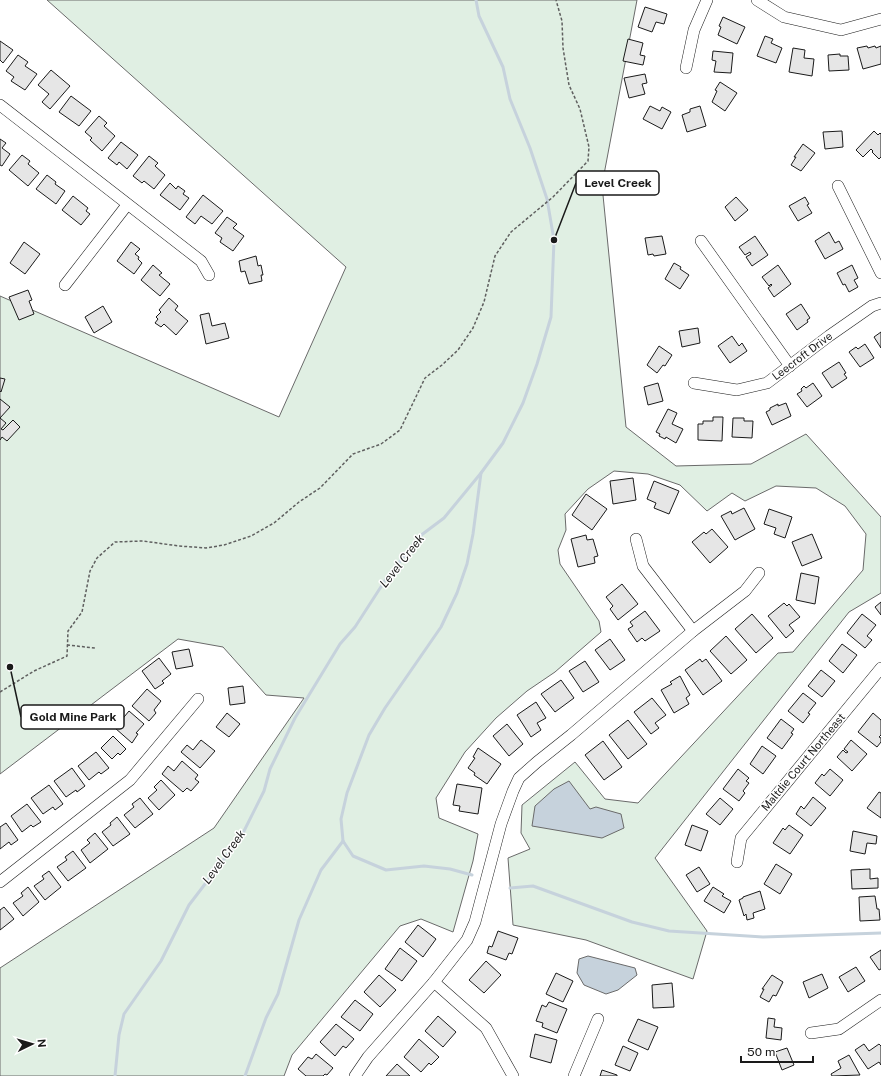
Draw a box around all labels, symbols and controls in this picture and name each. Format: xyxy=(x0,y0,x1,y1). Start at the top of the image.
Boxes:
callout: Level Creek xyxy=(576,171,659,195)
text: Level Creek xyxy=(584,176,652,190)
street label: Leecroft Drive xyxy=(770,330,834,382)
water label: Level Creek xyxy=(377,531,427,590)
callout: Gold Mine Park xyxy=(21,705,124,729)
text: Gold Mine Park xyxy=(30,710,117,724)
street label: Maltdie Court Northeast xyxy=(759,711,847,813)
water label: Level Creek xyxy=(200,827,249,887)
north arrow xyxy=(12,1024,52,1064)
text: N xyxy=(36,1038,48,1048)
scale bar xyxy=(741,1038,813,1064)
text: 50 m xyxy=(747,1045,775,1059)

